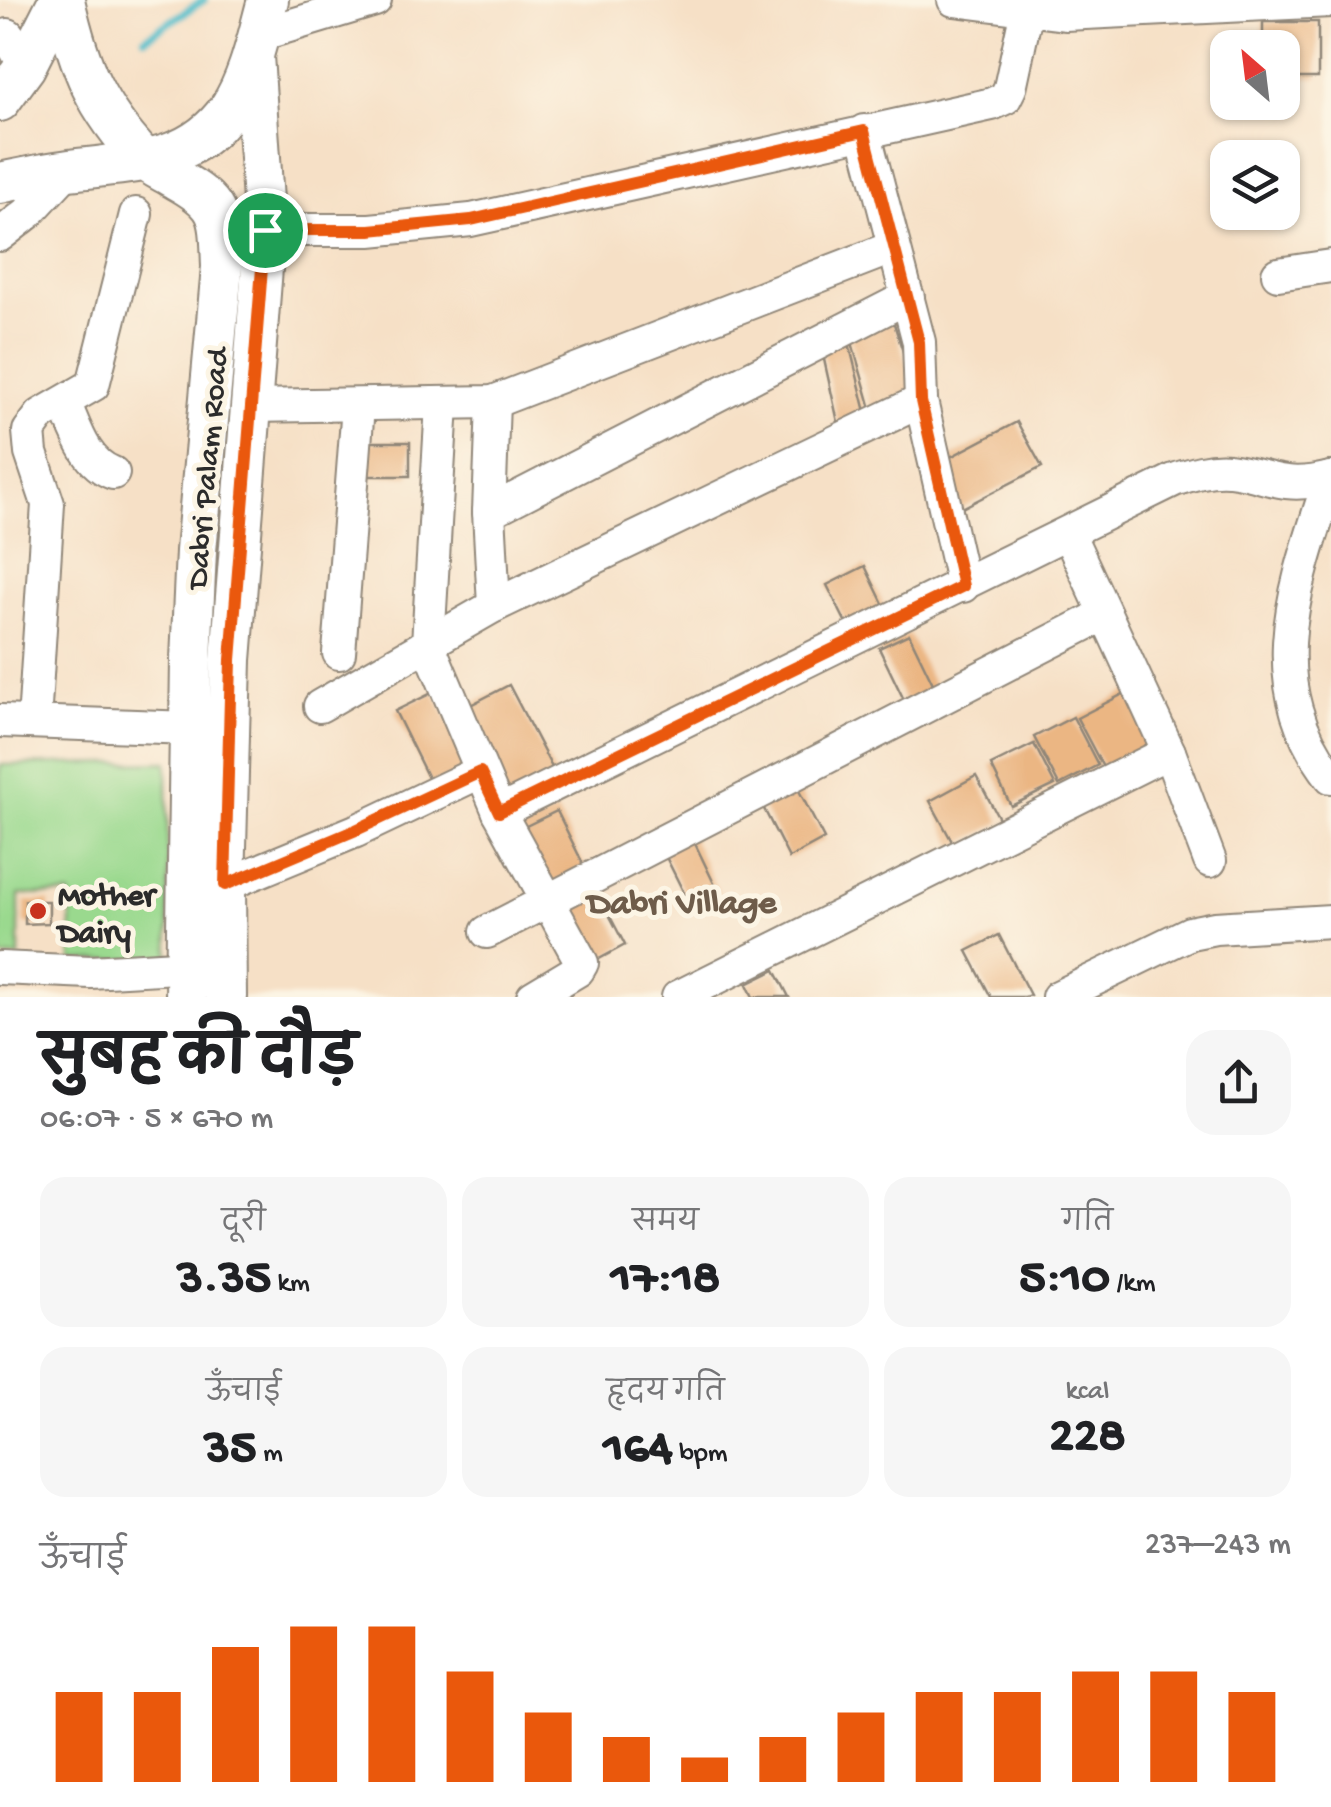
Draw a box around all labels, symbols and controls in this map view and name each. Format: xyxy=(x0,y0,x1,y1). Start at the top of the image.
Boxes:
north arrow xyxy=(1210,30,1300,120)
map controls xyxy=(1210,30,1300,230)
button: layers xyxy=(1210,140,1300,230)
pin xyxy=(223,188,308,273)
icon: arrive xyxy=(238,203,293,258)
street label: Dabri Palam Road xyxy=(180,344,240,593)
place label: Mother Dairy xyxy=(55,879,159,954)
district label: Dabri Village xyxy=(585,885,777,926)
marker: Mother Dairy xyxy=(27,900,49,922)
button: share xyxy=(1186,1030,1291,1135)
text: सुबह की दौड़ xyxy=(40,1031,357,1095)
text: 06:07 · 5 × 670 m xyxy=(40,1101,273,1139)
text: दूरी xyxy=(221,1208,266,1241)
text: समय xyxy=(632,1208,699,1241)
text: गति xyxy=(1062,1208,1113,1241)
text: 3.35 xyxy=(177,1251,271,1310)
text: 17:18 xyxy=(611,1251,720,1310)
text: 5:10 xyxy=(1019,1251,1110,1310)
text: km xyxy=(271,1268,310,1301)
text: /km xyxy=(1110,1268,1156,1301)
text: kcal xyxy=(1066,1376,1109,1409)
text: ऊँचाई xyxy=(206,1378,281,1411)
text: हृदय गति xyxy=(606,1378,725,1411)
text: 228 xyxy=(1049,1409,1126,1468)
text: 35 xyxy=(204,1421,256,1480)
text: 164 xyxy=(603,1421,673,1480)
text: m xyxy=(256,1438,283,1471)
text: bpm xyxy=(673,1438,728,1471)
text: 237–243 m xyxy=(1145,1527,1291,1565)
text: ऊँचाई xyxy=(40,1543,126,1581)

